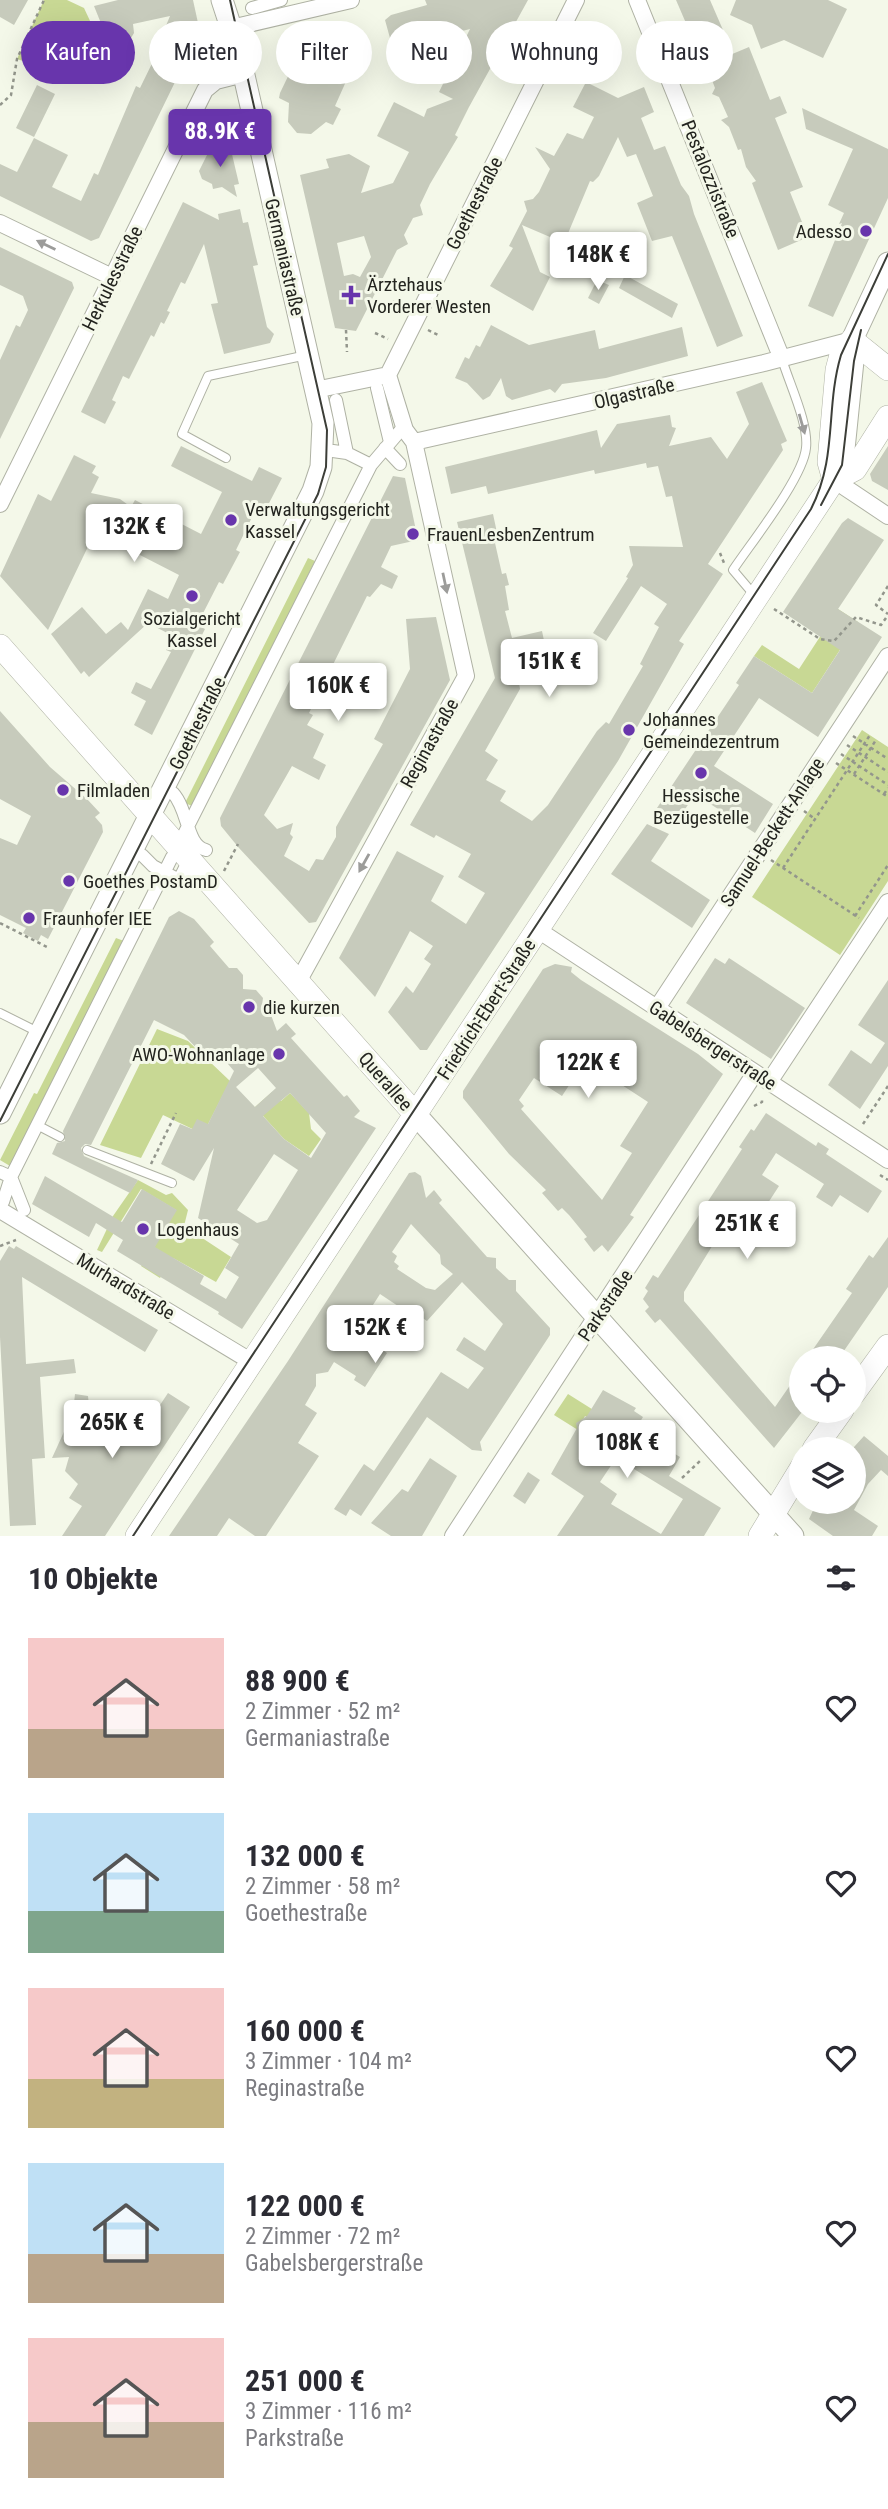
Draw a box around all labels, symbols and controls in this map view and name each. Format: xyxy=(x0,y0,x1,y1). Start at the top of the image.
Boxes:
chip: Kaufen xyxy=(21,21,135,84)
chip: Mieten xyxy=(149,21,262,84)
chip: Filter xyxy=(276,21,372,84)
chip: Neu xyxy=(386,21,472,84)
chip: Wohnung xyxy=(486,21,622,84)
chip: Haus xyxy=(636,21,733,84)
pin: 88.9K € xyxy=(155,110,285,169)
street label: Pestalozzistraße xyxy=(676,117,745,242)
text: 88.9K € xyxy=(184,118,256,145)
street label: Goethestraße xyxy=(441,153,508,253)
street label: Germaniastraße xyxy=(260,196,309,318)
place label: Adesso xyxy=(796,220,852,243)
street label: Herkulesstraße xyxy=(77,222,148,334)
marker: Adesso xyxy=(858,223,874,239)
pin: 148K € xyxy=(541,232,655,292)
one-way arrow xyxy=(36,240,56,251)
text: 148K € xyxy=(566,241,630,268)
place label: Ärztehaus Vorderer Westen xyxy=(367,273,491,318)
marker: Ärztehaus Vorderer Westen xyxy=(341,285,361,305)
street label: Olgastraße xyxy=(592,373,677,414)
one-way arrow xyxy=(797,413,808,435)
place label: Verwaltungsgericht Kassel xyxy=(245,498,390,543)
pin: 132K € xyxy=(77,504,191,564)
marker: Verwaltungsgericht Kassel xyxy=(223,512,239,528)
text: 132K € xyxy=(102,513,166,540)
place label: FrauenLesbenZentrum xyxy=(427,523,595,546)
marker: FrauenLesbenZentrum xyxy=(405,526,421,542)
one-way arrow xyxy=(439,572,450,594)
marker: Sozialgericht Kassel xyxy=(184,588,200,604)
place label: Sozialgericht Kassel xyxy=(143,607,241,652)
pin: 151K € xyxy=(492,640,606,699)
text: 151K € xyxy=(517,648,581,675)
pin: 160K € xyxy=(281,664,395,723)
text: 160K € xyxy=(306,672,370,699)
street label: Goethestraße xyxy=(164,673,231,773)
street label: Reginastraße xyxy=(395,694,463,792)
place label: Johannes Gemeindezentrum xyxy=(643,708,779,753)
marker: Johannes Gemeindezentrum xyxy=(621,722,637,738)
street label: Samuel-Beckett-Anlage xyxy=(715,753,829,911)
marker: Hessische Bezügestelle xyxy=(693,765,709,781)
place label: Filmladen xyxy=(77,779,150,802)
marker: Filmladen xyxy=(55,782,71,798)
place label: Hessische Bezügestelle xyxy=(653,784,749,829)
one-way arrow xyxy=(358,853,370,873)
place label: Goethes PostamD xyxy=(83,870,218,893)
marker: Goethes PostamD xyxy=(61,873,77,889)
place label: Fraunhofer IEE xyxy=(43,907,152,930)
marker: Fraunhofer IEE xyxy=(21,910,37,926)
street label: Friedrich-Ebert-Straße xyxy=(432,934,541,1084)
place label: die kurzen xyxy=(263,996,340,1019)
street label: Gabelsbergerstraße xyxy=(645,996,781,1095)
marker: die kurzen xyxy=(241,999,257,1015)
pin: 122K € xyxy=(531,1040,645,1100)
place label: AWO-Wohnanlage xyxy=(132,1043,265,1066)
marker: AWO-Wohnanlage xyxy=(271,1046,287,1062)
street label: Querallee xyxy=(354,1047,418,1116)
text: 122K € xyxy=(556,1049,620,1076)
pin: 251K € xyxy=(690,1202,804,1261)
text: 251K € xyxy=(715,1210,779,1237)
place label: Logenhaus xyxy=(157,1218,239,1241)
marker: Logenhaus xyxy=(135,1221,151,1237)
street label: Murhardstraße xyxy=(73,1248,179,1325)
street label: Parkstraße xyxy=(573,1265,638,1346)
pin: 152K € xyxy=(318,1306,432,1365)
text: 152K € xyxy=(343,1314,407,1341)
map controls xyxy=(789,1346,866,1514)
button: locate xyxy=(789,1346,866,1423)
pin: 265K € xyxy=(55,1400,169,1460)
text: 265K € xyxy=(80,1409,144,1436)
pin: 108K € xyxy=(570,1420,684,1480)
text: 108K € xyxy=(595,1429,659,1456)
button: layers xyxy=(789,1437,866,1514)
icon: filters xyxy=(822,1559,860,1597)
text: 10 Objekte xyxy=(28,1561,158,1596)
text: 88 900 € xyxy=(245,1663,350,1698)
icon: home xyxy=(84,1666,168,1750)
icon: heart xyxy=(822,1689,860,1727)
text: 2 Zimmer · 52 m² xyxy=(245,1698,400,1725)
text: Germaniastraße xyxy=(245,1725,390,1752)
text: 132 000 € xyxy=(245,1838,365,1873)
icon: home xyxy=(84,1841,168,1925)
icon: heart xyxy=(822,1864,860,1902)
text: 2 Zimmer · 58 m² xyxy=(245,1873,400,1900)
text: Goethestraße xyxy=(245,1900,367,1927)
text: 160 000 € xyxy=(245,2013,365,2048)
icon: home xyxy=(84,2016,168,2100)
icon: heart xyxy=(822,2039,860,2077)
text: 3 Zimmer · 104 m² xyxy=(245,2048,412,2075)
text: Reginastraße xyxy=(245,2075,364,2102)
text: 122 000 € xyxy=(245,2188,365,2223)
icon: home xyxy=(84,2191,168,2275)
icon: heart xyxy=(822,2214,860,2252)
text: 2 Zimmer · 72 m² xyxy=(245,2223,400,2250)
text: Gabelsbergerstraße xyxy=(245,2250,423,2277)
text: 251 000 € xyxy=(245,2363,365,2398)
icon: home xyxy=(84,2366,168,2450)
icon: heart xyxy=(822,2389,860,2427)
text: 3 Zimmer · 116 m² xyxy=(245,2398,412,2425)
text: Parkstraße xyxy=(245,2425,344,2452)

